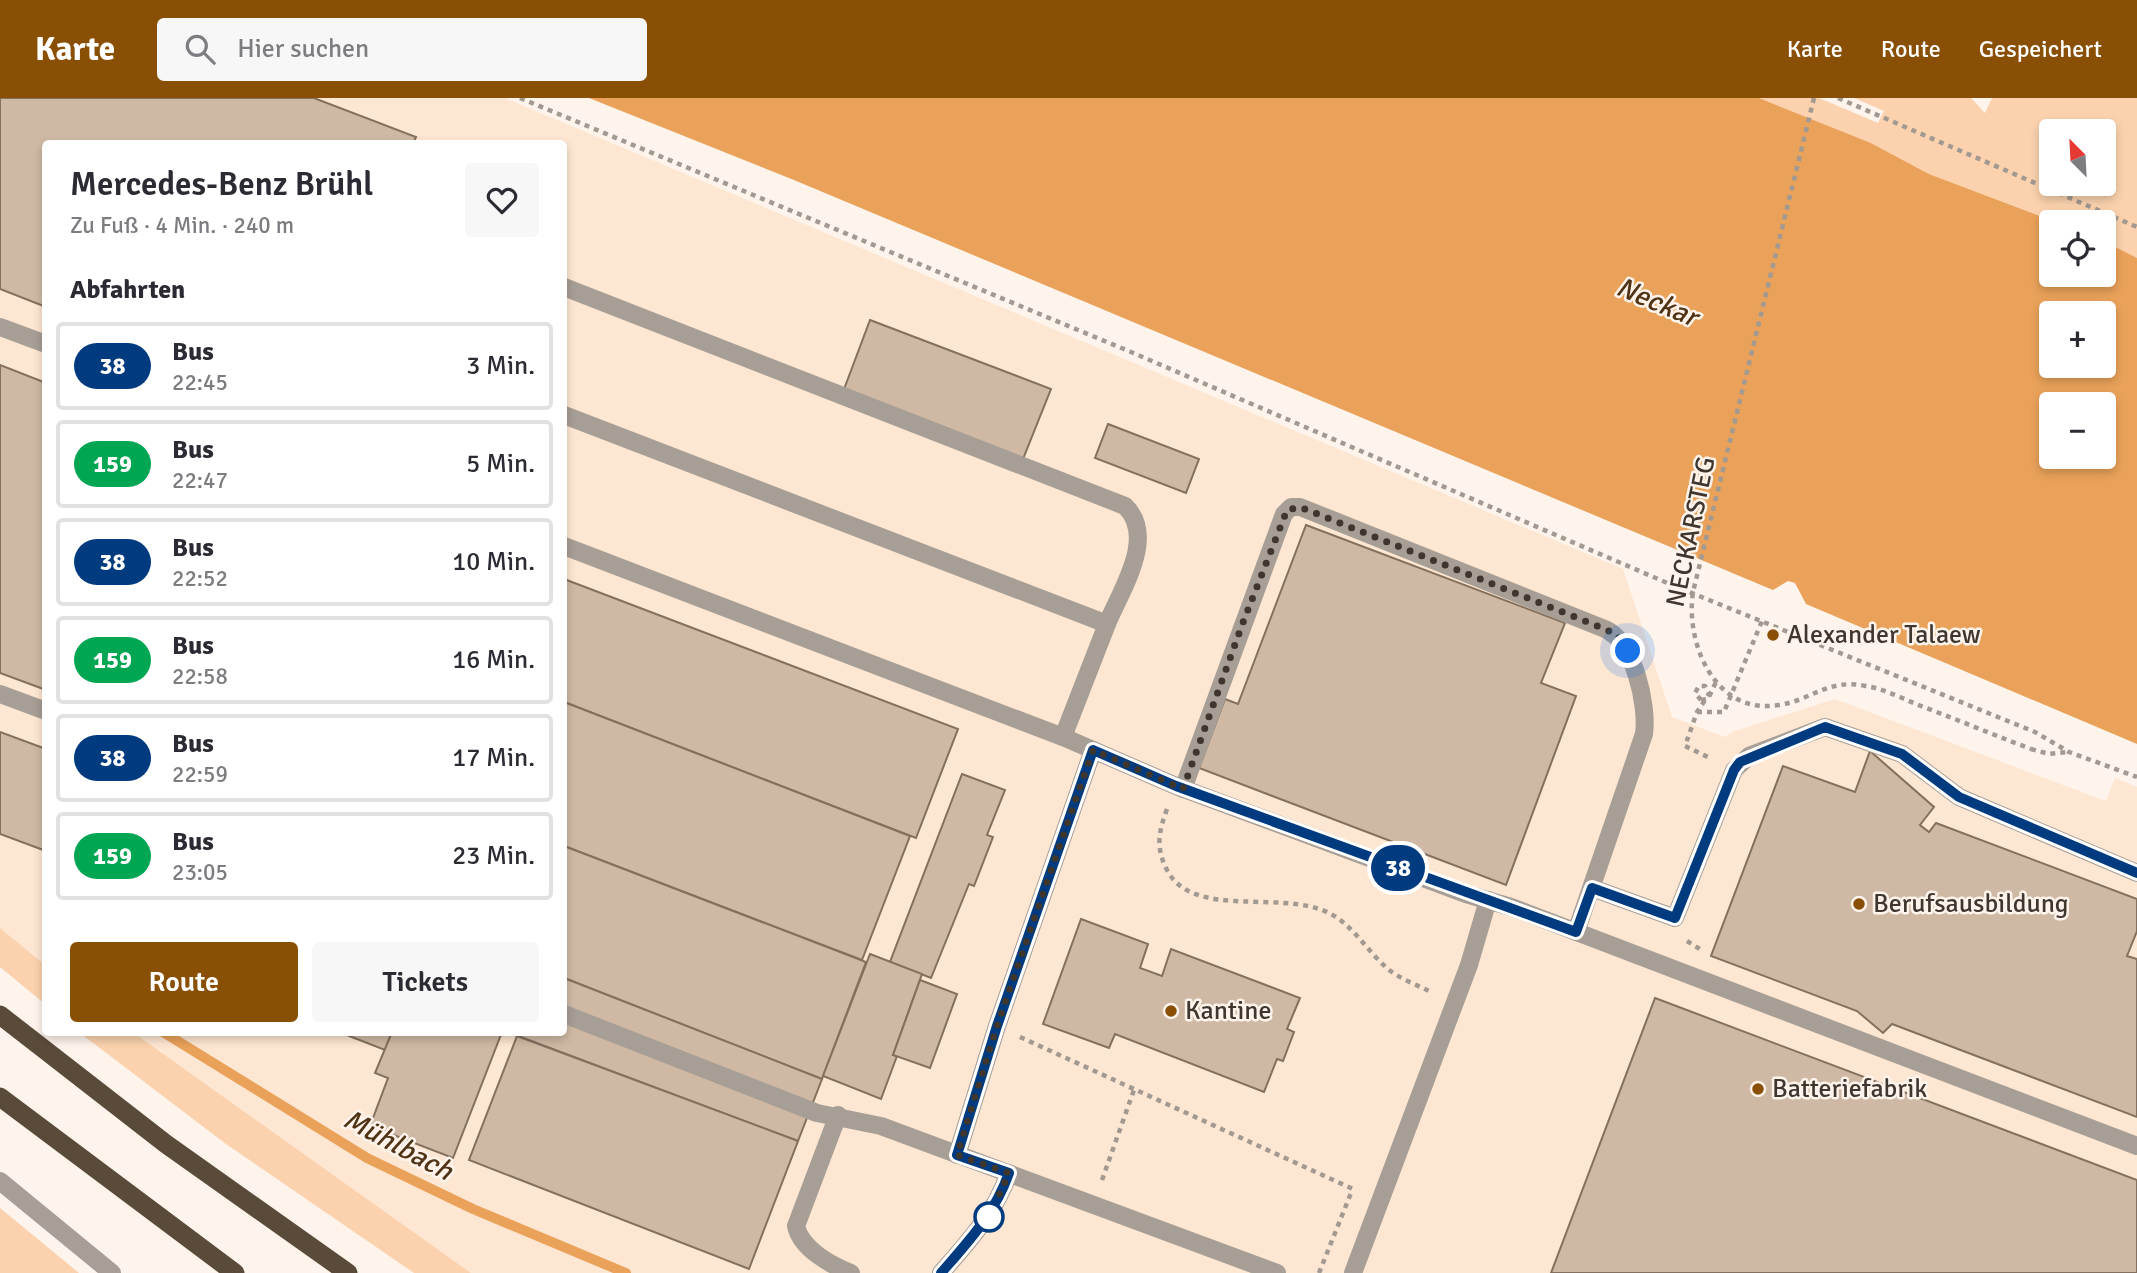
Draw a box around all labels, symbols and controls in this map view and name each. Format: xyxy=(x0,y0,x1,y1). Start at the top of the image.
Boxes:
search box xyxy=(157,18,647,81)
text: Karte xyxy=(35,29,115,70)
icon: search xyxy=(181,30,219,68)
text: Hier suchen xyxy=(237,33,369,65)
text: Karte xyxy=(1787,34,1843,64)
text: Route xyxy=(1881,34,1941,64)
text: Gespeichert xyxy=(1979,34,2102,64)
north arrow xyxy=(2039,119,2116,196)
map controls xyxy=(2039,119,2116,469)
button: heart xyxy=(465,163,539,237)
text: Mercedes-Benz Brühl xyxy=(70,164,373,205)
button: locate xyxy=(2039,210,2116,287)
text: Zu Fuß · 4 Min. · 240 m xyxy=(70,211,294,240)
water label: Neckar xyxy=(1611,270,1706,336)
text: Abfahrten xyxy=(70,274,185,306)
button: + xyxy=(2039,301,2116,378)
text: Bus xyxy=(172,336,214,368)
text: 3 Min. xyxy=(466,350,535,382)
text: 38 xyxy=(100,351,125,381)
text: 22:45 xyxy=(172,368,228,397)
button: − xyxy=(2039,392,2116,469)
text: Bus xyxy=(172,434,214,466)
text: 5 Min. xyxy=(466,448,535,480)
text: 159 xyxy=(93,449,132,479)
street label: NECKARSTEG xyxy=(1659,454,1723,610)
text: 22:47 xyxy=(172,466,228,495)
text: Bus xyxy=(172,532,214,564)
text: 10 Min. xyxy=(452,546,535,578)
text: 38 xyxy=(100,547,125,577)
text: 22:52 xyxy=(172,564,228,593)
place label: Alexander Talaew xyxy=(1787,619,1981,651)
marker: Alexander Talaew xyxy=(1765,627,1781,643)
text: Bus xyxy=(172,630,214,662)
your location xyxy=(1610,633,1645,668)
text: 16 Min. xyxy=(452,644,535,676)
text: 159 xyxy=(93,645,132,675)
text: 22:58 xyxy=(172,662,228,691)
text: Bus xyxy=(172,728,214,760)
text: 17 Min. xyxy=(452,742,535,774)
text: 38 xyxy=(100,743,125,773)
text: 22:59 xyxy=(172,760,228,789)
text: Bus xyxy=(172,826,214,858)
text: 23 Min. xyxy=(452,840,535,872)
text: 159 xyxy=(93,841,132,871)
line badge: 38 xyxy=(1366,845,1430,891)
text: 38 xyxy=(1385,853,1411,883)
text: 23:05 xyxy=(172,858,228,887)
place label: Berufsausbildung xyxy=(1873,888,2069,920)
marker: Berufsausbildung xyxy=(1851,896,1867,912)
button: Route xyxy=(70,942,298,1022)
button: Tickets xyxy=(312,942,539,1022)
place label: Kantine xyxy=(1185,995,1271,1027)
marker: Kantine xyxy=(1163,1003,1179,1019)
place label: Batteriefabrik xyxy=(1772,1073,1927,1105)
marker: Batteriefabrik xyxy=(1750,1081,1766,1097)
water label: Mühlbach xyxy=(338,1102,459,1188)
unlabelled marker xyxy=(974,1202,1004,1232)

